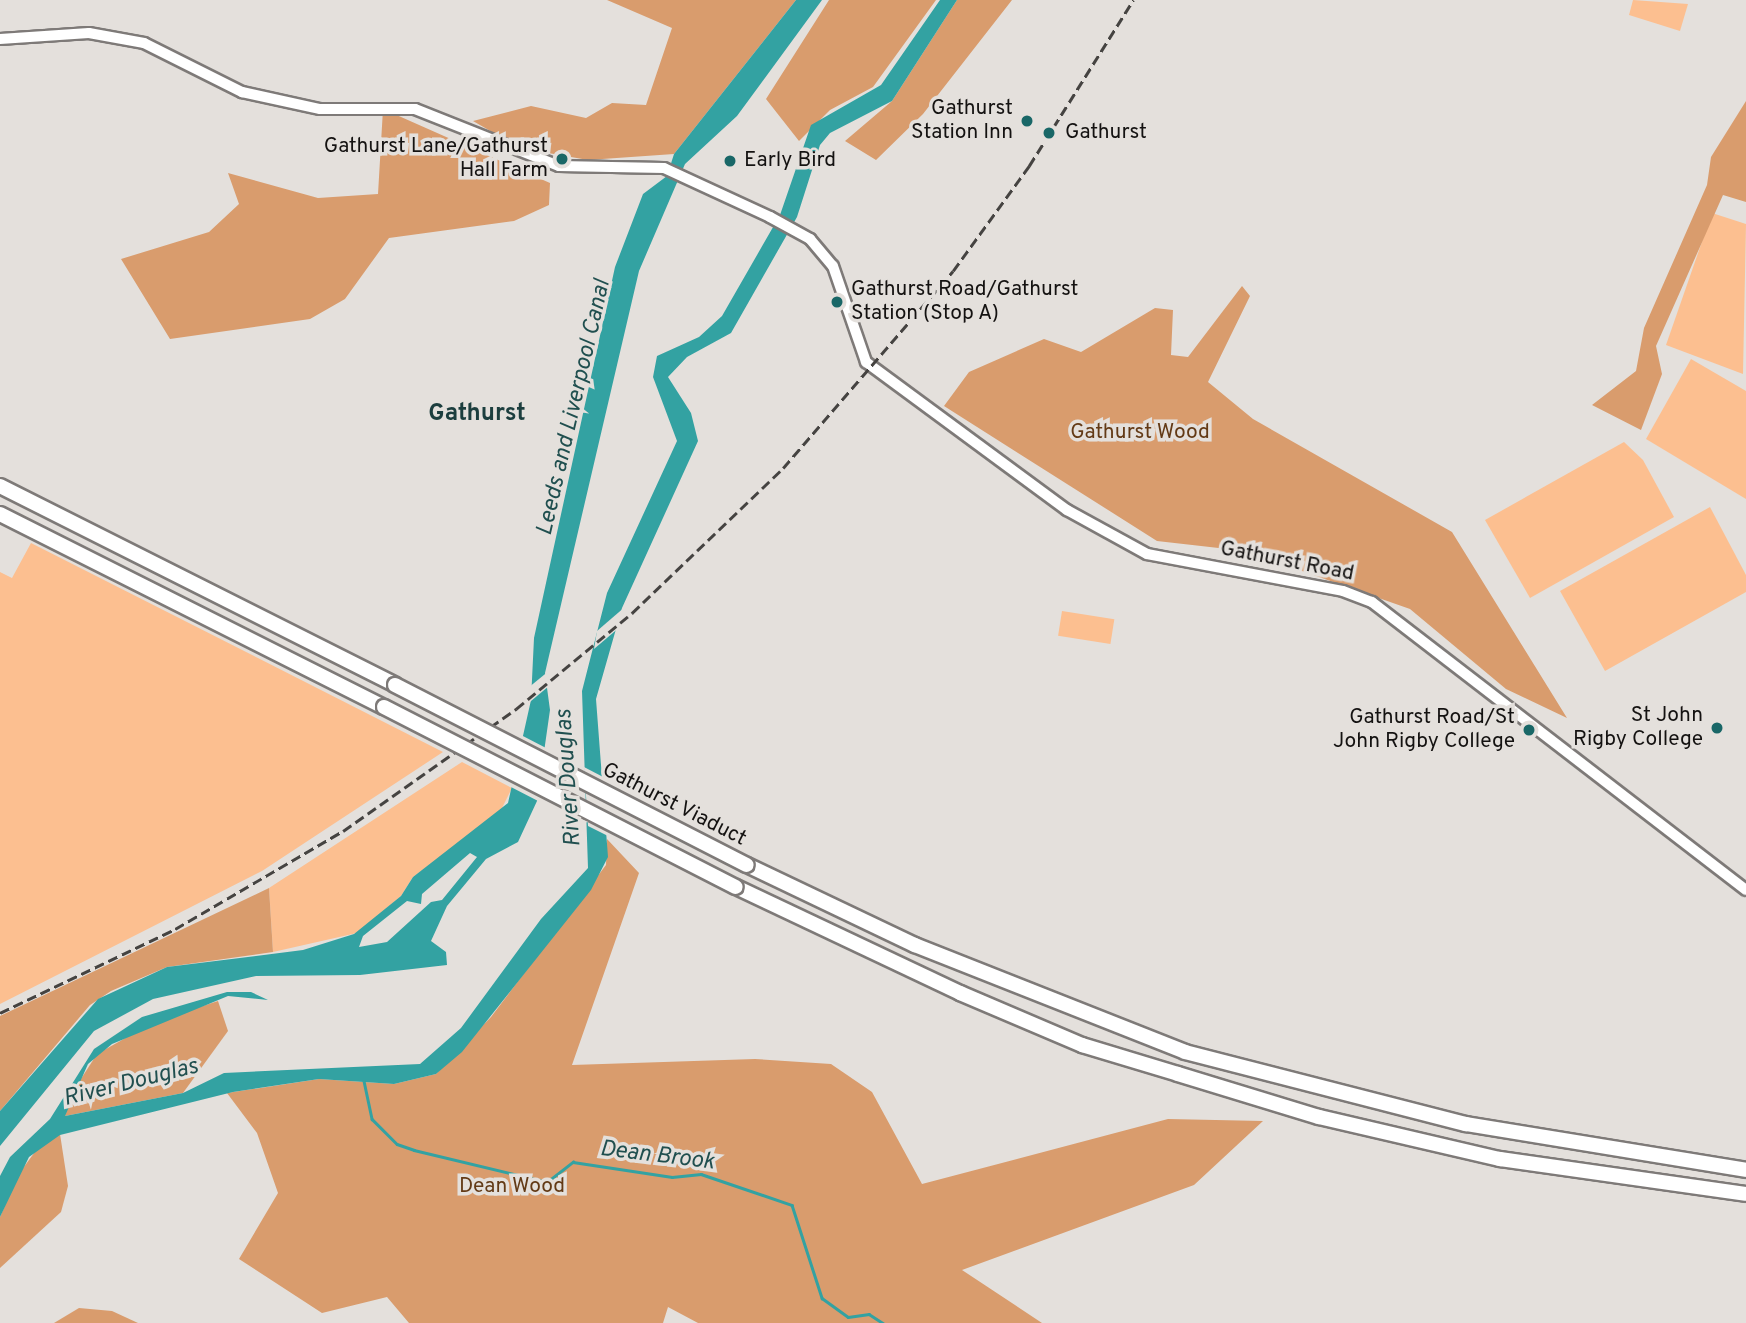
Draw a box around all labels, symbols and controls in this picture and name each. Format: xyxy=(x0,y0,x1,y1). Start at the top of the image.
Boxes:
place label: Gathurst Station Inn xyxy=(911,96,1013,146)
marker: Gathurst Station Inn xyxy=(1019,113,1035,129)
place label: Gathurst xyxy=(1065,120,1147,146)
marker: Gathurst xyxy=(1039,123,1059,143)
place label: Gathurst Lane/Gathurst Hall Farm xyxy=(324,134,548,184)
place label: Early Bird xyxy=(744,148,836,174)
marker: Gathurst Lane/Gathurst Hall Farm xyxy=(554,151,570,167)
marker: Early Bird xyxy=(722,153,738,169)
water label: Leeds and Liverpool Canal xyxy=(532,277,618,539)
place label: Gathurst Road/Gathurst Station (Stop A) xyxy=(851,277,1078,327)
marker: Gathurst Road/Gathurst Station (Stop A) xyxy=(829,294,845,310)
district label: Gathurst xyxy=(428,401,526,429)
park label: Gathurst Wood xyxy=(1070,420,1210,446)
street label: Gathurst Road xyxy=(1218,537,1356,587)
place label: St John Rigby College xyxy=(1573,703,1703,753)
place label: Gathurst Road/St John Rigby College xyxy=(1333,705,1515,755)
water label: River Douglas xyxy=(551,708,589,848)
marker: St John Rigby College xyxy=(1709,720,1725,736)
marker: Gathurst Road/St John Rigby College xyxy=(1521,722,1537,738)
street label: Gathurst Viaduct xyxy=(597,758,751,852)
water label: River Douglas xyxy=(61,1054,201,1114)
water label: Dean Brook xyxy=(598,1136,716,1178)
park label: Dean Wood xyxy=(459,1174,565,1200)

